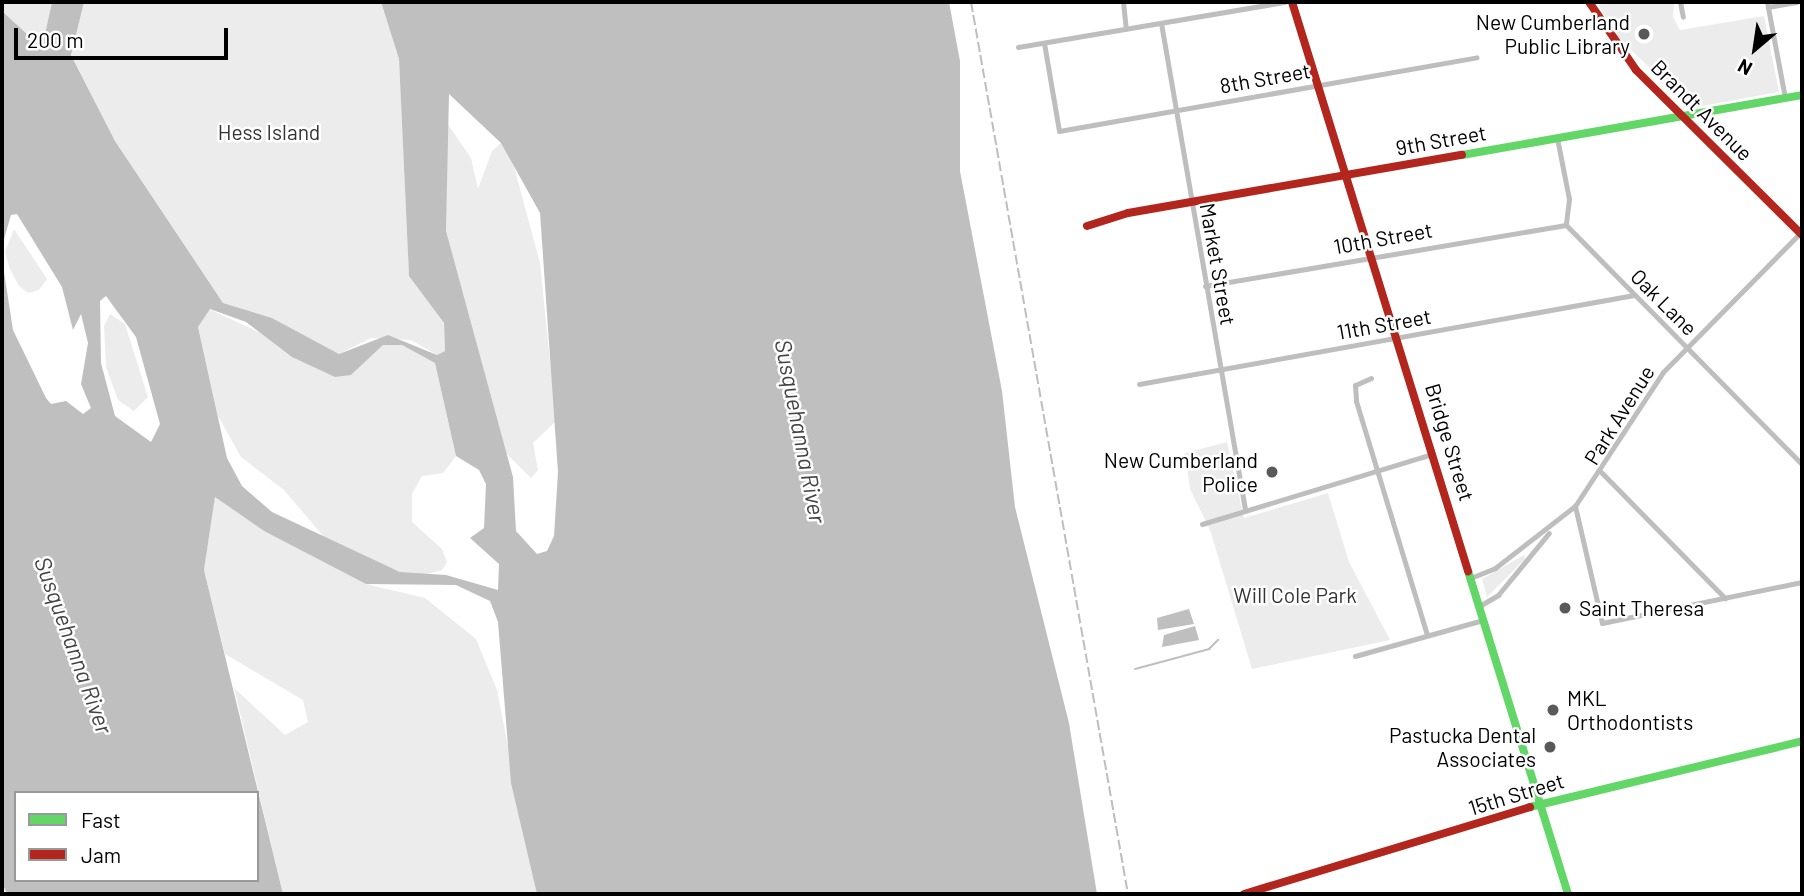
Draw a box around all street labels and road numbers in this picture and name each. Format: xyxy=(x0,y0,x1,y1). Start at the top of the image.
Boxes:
street label: Brandt Avenue xyxy=(1646,54,1758,166)
street label: 8th Street xyxy=(1218,58,1312,98)
street label: 9th Street xyxy=(1394,120,1488,160)
street label: Market Street xyxy=(1195,201,1241,327)
street label: 10th Street xyxy=(1332,217,1434,259)
street label: Oak Lane xyxy=(1626,264,1702,340)
street label: 11th Street xyxy=(1335,303,1433,345)
street label: Park Avenue xyxy=(1579,361,1659,469)
street label: Bridge Street xyxy=(1420,380,1480,504)
street label: 15th Street xyxy=(1465,768,1567,820)

